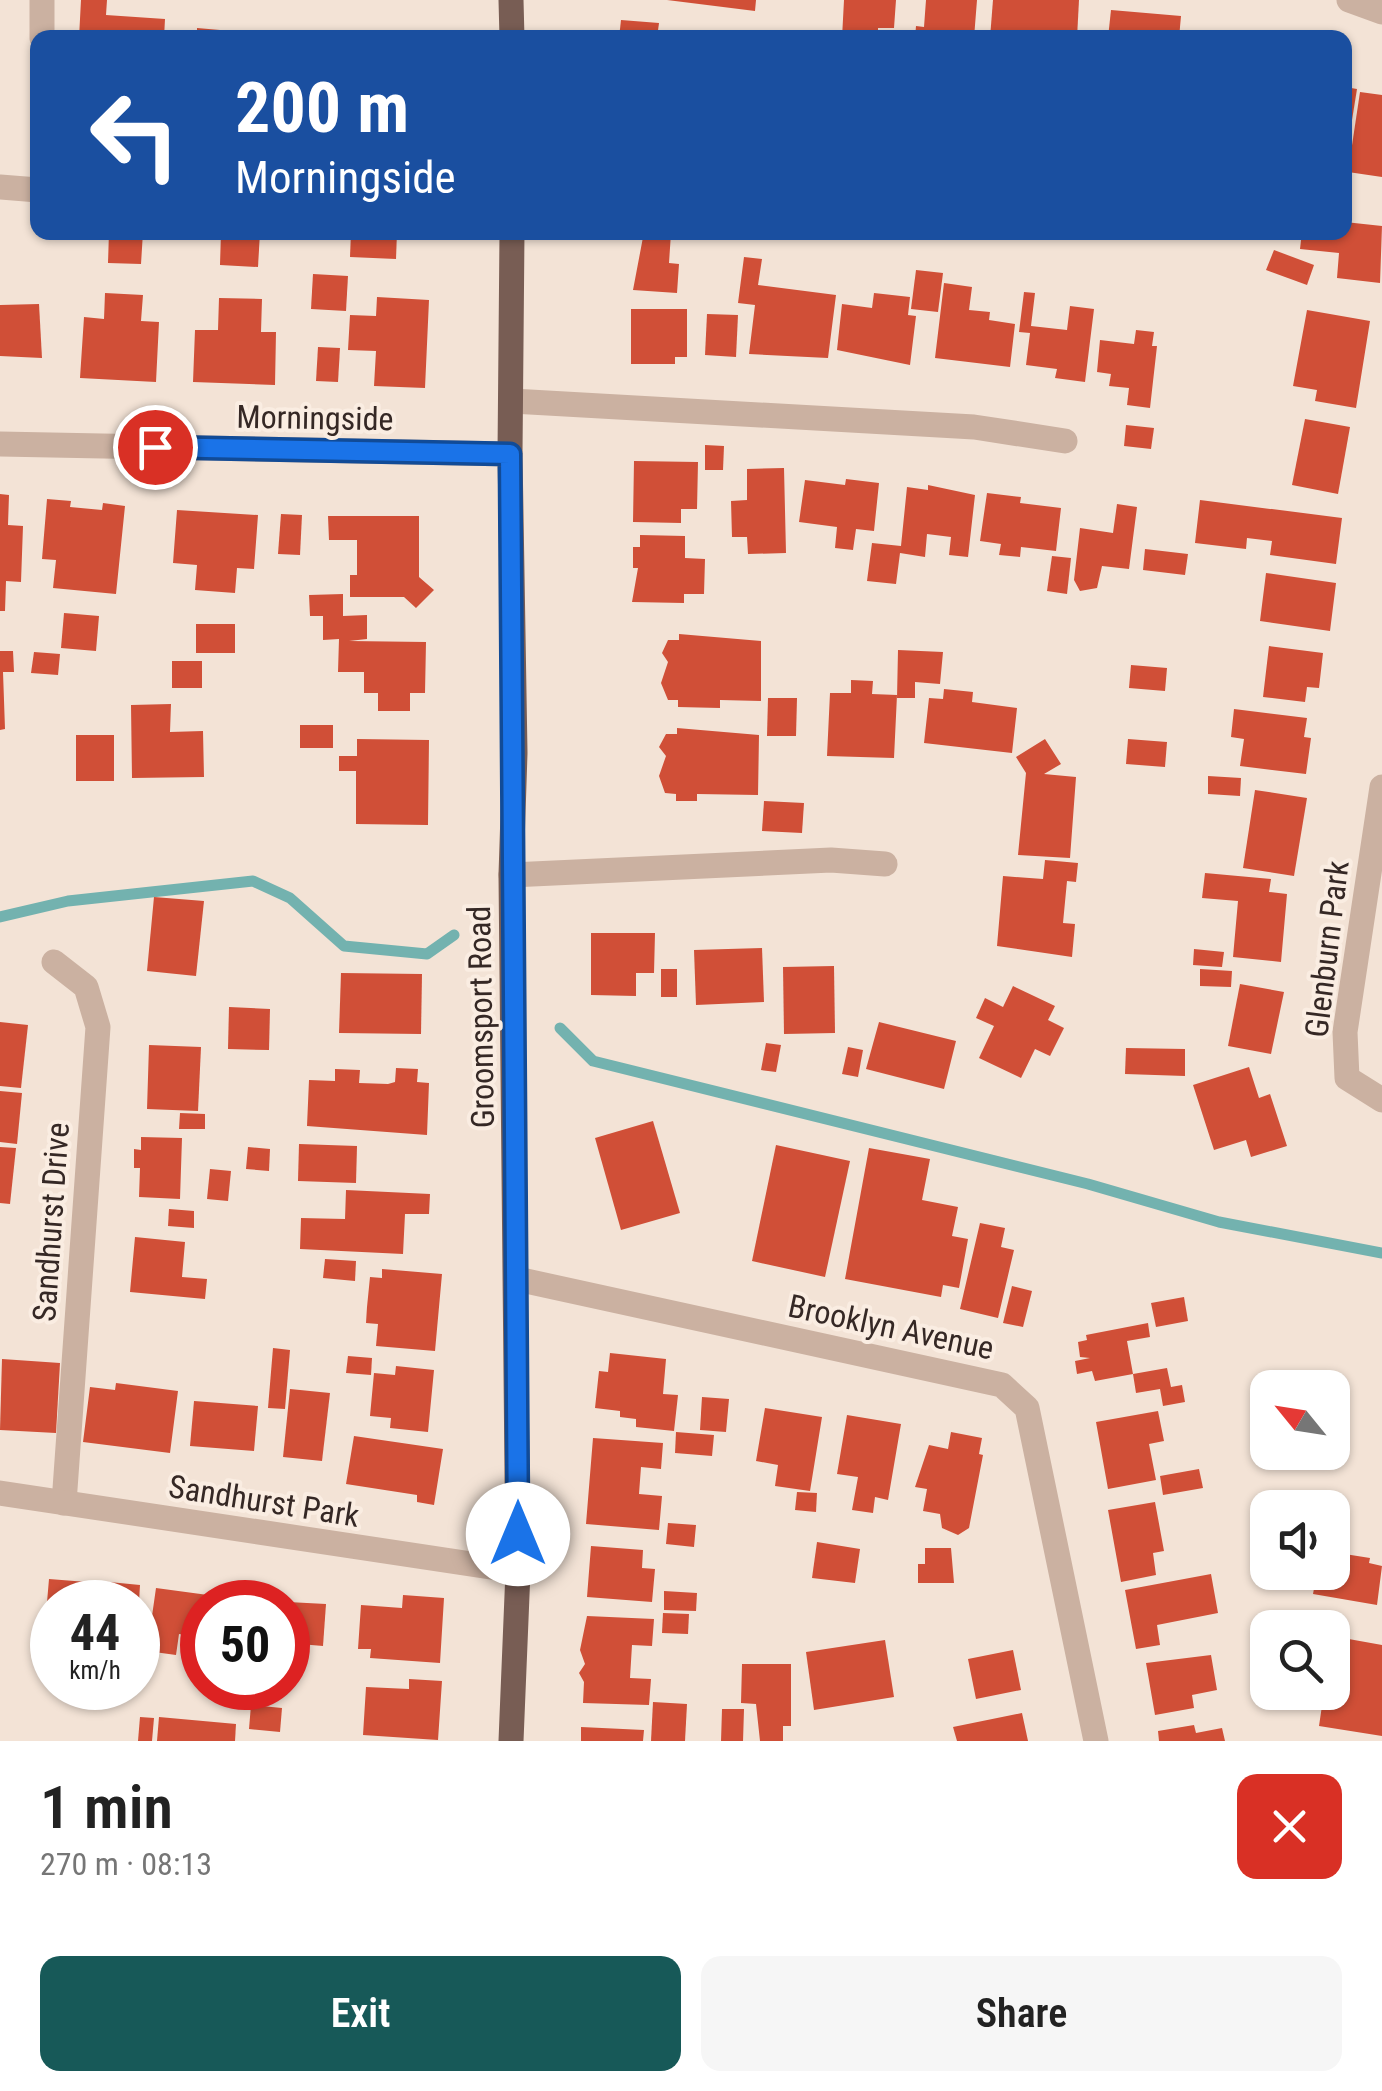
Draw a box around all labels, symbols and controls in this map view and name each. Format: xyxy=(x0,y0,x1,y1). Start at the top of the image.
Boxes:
text: 200 m xyxy=(235,67,409,149)
icon: left xyxy=(70,70,200,200)
text: Morningside xyxy=(235,151,456,204)
street label: Morningside xyxy=(236,398,394,438)
pin xyxy=(113,405,198,490)
icon: arrive xyxy=(128,420,183,475)
street label: Glenburn Park xyxy=(1297,858,1357,1039)
street label: Groomsport Road xyxy=(460,905,502,1129)
street label: Sandhurst Drive xyxy=(25,1121,77,1323)
street label: Brooklyn Avenue xyxy=(785,1287,997,1367)
north arrow xyxy=(1250,1370,1350,1470)
map controls xyxy=(1250,1370,1350,1710)
street label: Sandhurst Park xyxy=(166,1467,363,1535)
position arrow xyxy=(466,1482,570,1586)
button: sound xyxy=(1250,1490,1350,1590)
speed limit sign: 50 xyxy=(180,1580,310,1710)
text: 44 xyxy=(70,1604,120,1662)
button: search xyxy=(1250,1610,1350,1710)
text: km/h xyxy=(69,1656,121,1685)
text: 1 min xyxy=(40,1772,173,1843)
button: close xyxy=(1237,1774,1342,1879)
text: 270 m · 08:13 xyxy=(40,1845,212,1883)
button: Exit xyxy=(40,1956,681,2071)
button: Share xyxy=(701,1956,1342,2071)

